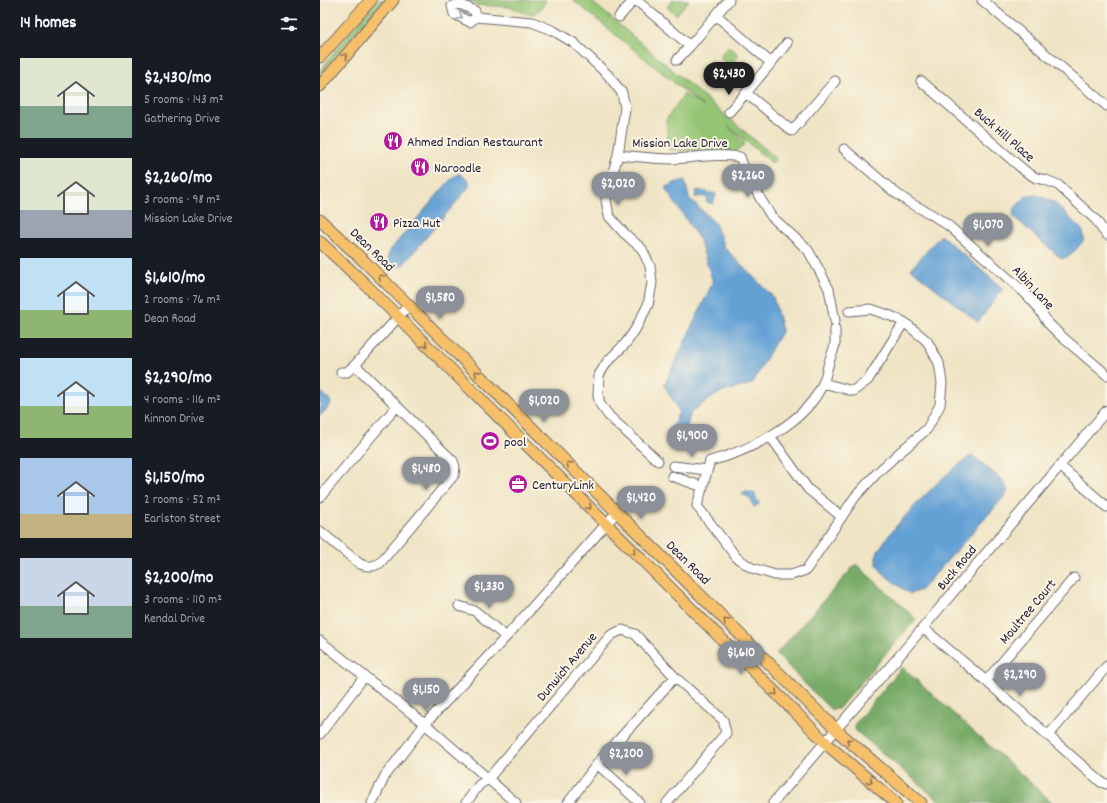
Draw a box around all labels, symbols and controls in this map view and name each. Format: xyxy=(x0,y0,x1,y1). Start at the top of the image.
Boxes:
text: 14 homes xyxy=(20,12,76,36)
one-way arrow xyxy=(456,12,463,20)
icon: filters xyxy=(278,13,300,35)
one-way arrow xyxy=(341,54,348,61)
pin: $2,430 xyxy=(696,62,762,96)
text: $2,430 xyxy=(713,65,746,84)
text: $2,430/mo xyxy=(144,67,211,91)
icon: home xyxy=(52,74,100,122)
text: 5 rooms · 143 m² xyxy=(144,91,223,110)
street label: Buck Hill Place xyxy=(969,103,1039,168)
text: Gathering Drive xyxy=(144,110,220,129)
restaurant icon: Ahmed Indian Restaurant xyxy=(382,130,404,152)
place label: Ahmed Indian Restaurant xyxy=(407,133,543,153)
street label: Mission Lake Drive xyxy=(632,134,728,154)
restaurant icon: Naroodle xyxy=(409,156,431,178)
place label: Naroodle xyxy=(434,159,481,179)
pin: $2,260 xyxy=(715,164,781,198)
text: $2,260/mo xyxy=(144,167,212,191)
text: $2,260 xyxy=(731,167,765,186)
pin: $2,020 xyxy=(585,172,651,206)
icon: home xyxy=(52,174,100,222)
text: $2,020 xyxy=(601,175,635,194)
text: 3 rooms · 98 m² xyxy=(144,191,220,210)
text: Mission Lake Drive xyxy=(144,210,233,229)
restaurant icon: Pizza Hut xyxy=(368,211,390,233)
pin: $1,070 xyxy=(955,213,1021,247)
place label: Pizza Hut xyxy=(393,214,441,234)
text: $1,070 xyxy=(972,216,1004,235)
street label: Dean Road xyxy=(345,224,399,277)
street label: Albin Lane xyxy=(1007,262,1058,315)
text: $1,610/mo xyxy=(144,267,205,291)
icon: home xyxy=(52,274,100,322)
one-way arrow xyxy=(378,274,386,282)
pin: $1,580 xyxy=(407,286,473,320)
text: $1,580 xyxy=(425,289,455,308)
text: 2 rooms · 76 m² xyxy=(144,291,220,310)
text: Dean Road xyxy=(144,310,196,329)
one-way arrow xyxy=(421,340,428,348)
text: $2,290/mo xyxy=(144,367,212,391)
one-way arrow xyxy=(474,370,482,378)
icon: home xyxy=(52,374,100,422)
pin: $1,020 xyxy=(511,389,577,423)
text: 4 rooms · 116 m² xyxy=(144,391,221,410)
text: $1,020 xyxy=(528,392,560,411)
text: Kinnon Drive xyxy=(144,410,204,429)
pin: $1,900 xyxy=(659,424,725,458)
text: $1,900 xyxy=(676,427,708,446)
sports icon: pool xyxy=(479,430,501,452)
place label: pool xyxy=(504,433,527,453)
pin: $1,480 xyxy=(393,457,459,491)
text: $1,480 xyxy=(411,460,441,479)
one-way arrow xyxy=(566,462,574,469)
text: $1,150/mo xyxy=(144,467,205,491)
office icon: CenturyLink xyxy=(507,473,529,495)
icon: home xyxy=(52,474,100,522)
place label: CenturyLink xyxy=(532,476,594,496)
pin: $1,420 xyxy=(608,486,674,520)
text: $1,420 xyxy=(626,489,656,508)
text: 2 rooms · 52 m² xyxy=(144,491,221,510)
one-way arrow xyxy=(584,502,592,510)
text: Earlston Street xyxy=(144,510,221,529)
street label: Dean Road xyxy=(661,537,714,590)
street label: Buck Road xyxy=(933,541,982,595)
one-way arrow xyxy=(628,547,636,555)
text: $2,200/mo xyxy=(144,567,213,591)
icon: home xyxy=(52,574,100,622)
pin: $1,330 xyxy=(456,575,522,609)
street label: Moultree Court xyxy=(995,576,1062,649)
text: $1,330 xyxy=(474,578,504,597)
text: 3 rooms · 110 m² xyxy=(144,591,222,610)
text: Kendal Drive xyxy=(144,610,205,629)
one-way arrow xyxy=(723,618,731,626)
street label: Dunwich Avenue xyxy=(533,628,602,706)
pin: $1,610 xyxy=(708,641,774,675)
text: $1,610 xyxy=(727,644,755,663)
pin: $2,290 xyxy=(987,663,1053,697)
text: $2,290 xyxy=(1003,666,1037,685)
pin: $1,150 xyxy=(393,678,459,712)
text: $1,150 xyxy=(412,681,440,700)
one-way arrow xyxy=(770,688,778,696)
one-way arrow xyxy=(846,739,854,746)
pin: $2,200 xyxy=(593,742,659,776)
text: $2,200 xyxy=(609,745,643,764)
one-way arrow xyxy=(866,777,873,784)

